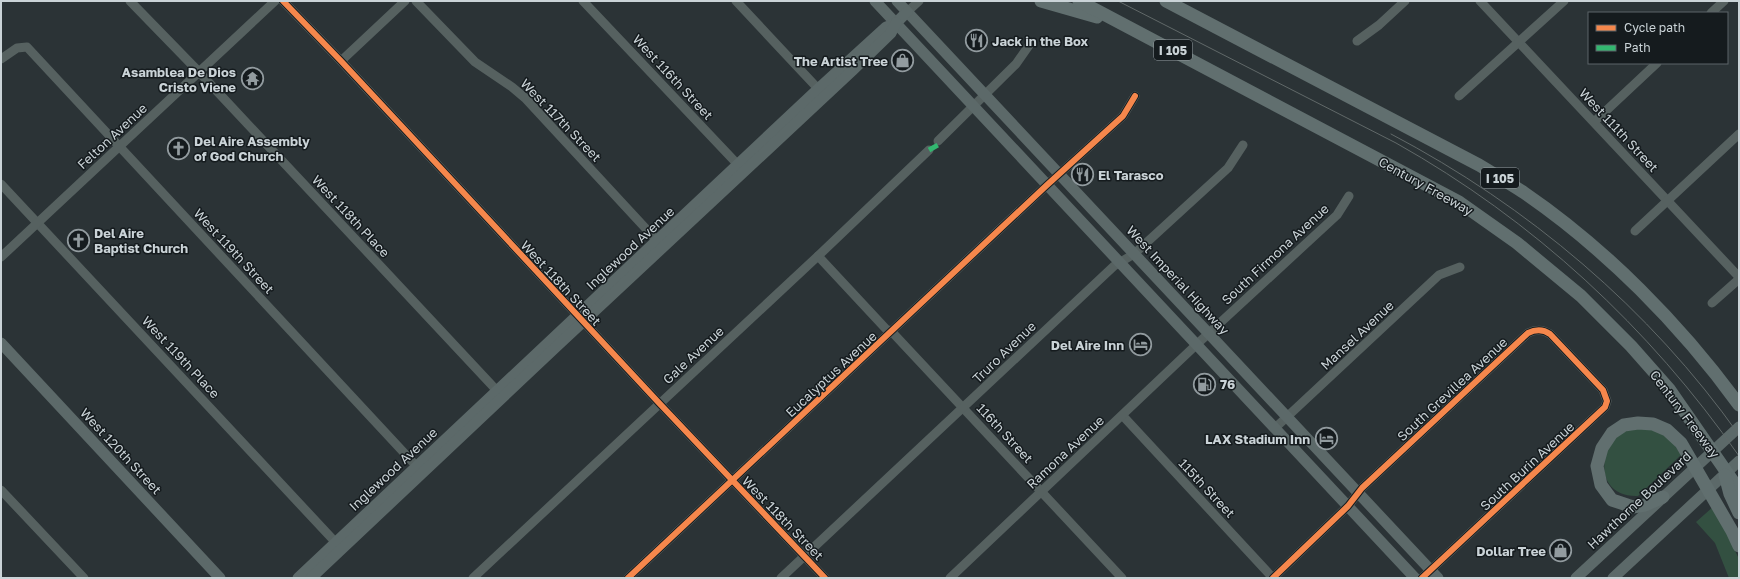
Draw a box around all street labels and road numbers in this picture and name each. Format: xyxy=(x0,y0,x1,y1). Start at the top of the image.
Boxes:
street label: West 116th Street xyxy=(630,31,716,123)
road number: I 105 xyxy=(1154,40,1192,60)
street label: West 117th Street xyxy=(517,75,605,165)
street label: West 111th Street xyxy=(1576,85,1662,175)
street label: Felton Avenue xyxy=(74,100,150,172)
street label: Century Freeway xyxy=(1376,153,1477,219)
road number: I 105 xyxy=(1481,168,1519,188)
street label: West 118th Place xyxy=(309,172,393,260)
street label: South Firmona Avenue xyxy=(1218,200,1332,308)
street label: Inglewood Avenue xyxy=(583,203,677,293)
street label: West 119th Street xyxy=(191,205,277,297)
street label: West Imperial Highway xyxy=(1123,222,1233,338)
street label: West 118th Street xyxy=(518,237,604,329)
street label: Mansel Avenue xyxy=(1317,297,1397,373)
street label: West 119th Place xyxy=(139,313,223,401)
street label: Truro Avenue xyxy=(969,318,1039,386)
street label: Gale Avenue xyxy=(659,323,727,387)
street label: Eucalyptus Avenue xyxy=(782,328,880,420)
street label: South Grevillea Avenue xyxy=(1394,334,1510,444)
street label: Century Freeway xyxy=(1647,367,1724,462)
street label: 116th Street xyxy=(973,400,1037,466)
street label: West 120th Street xyxy=(77,405,165,497)
street label: Ramona Avenue xyxy=(1023,412,1107,492)
street label: South Burin Avenue xyxy=(1477,418,1577,514)
street label: Inglewood Avenue xyxy=(346,424,440,514)
street label: Hawthorne Boulevard xyxy=(1584,448,1694,552)
street label: 115th Street xyxy=(1176,455,1238,521)
street label: West 118th Street xyxy=(739,473,827,563)

